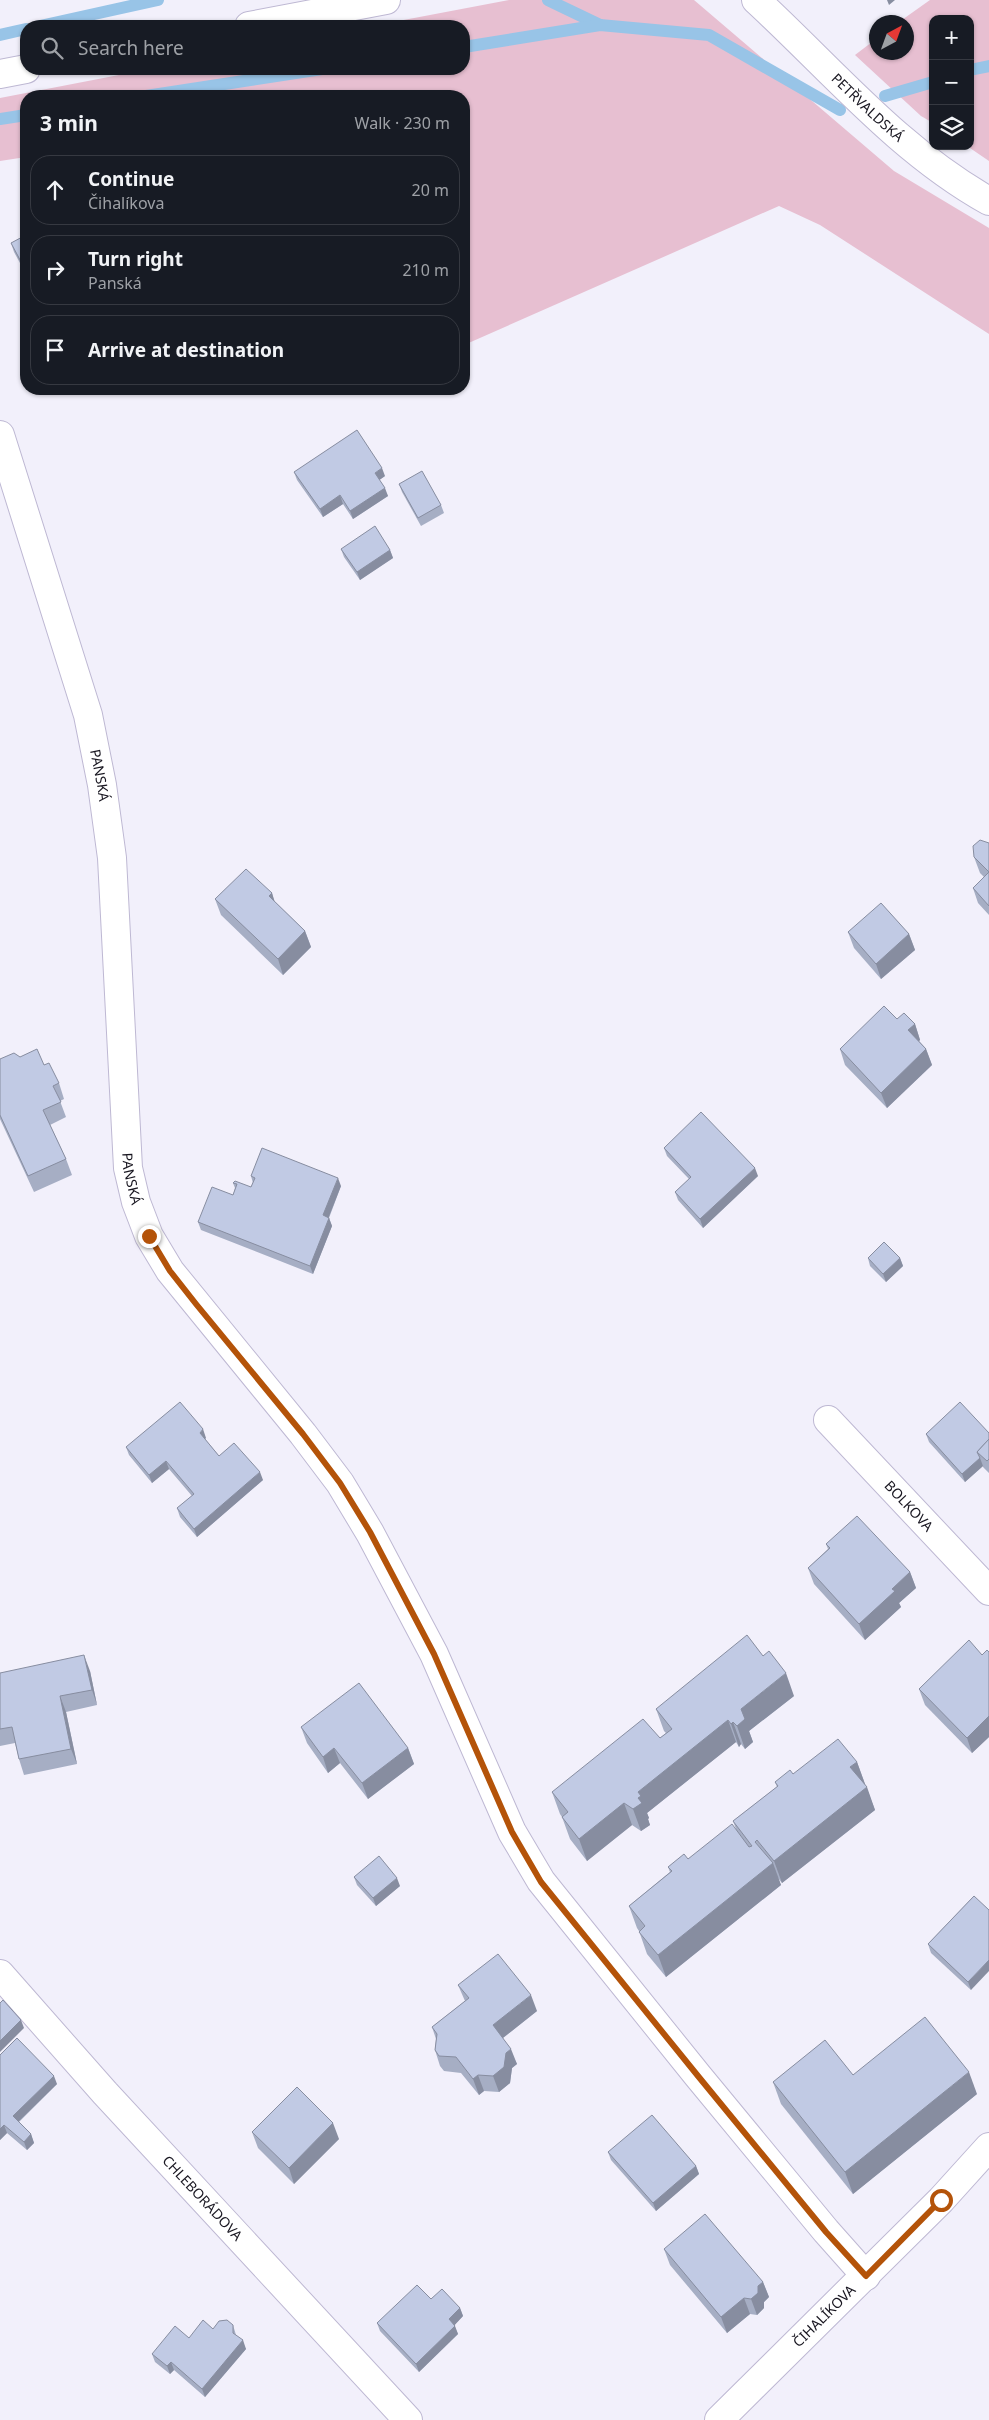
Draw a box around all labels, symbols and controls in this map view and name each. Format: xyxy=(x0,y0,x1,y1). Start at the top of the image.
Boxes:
north arrow xyxy=(869,15,914,60)
map controls xyxy=(929,15,974,150)
button: + xyxy=(929,15,974,60)
search box xyxy=(20,20,470,75)
icon: search xyxy=(38,34,66,62)
text: Search here xyxy=(78,35,184,61)
button: − xyxy=(929,60,974,105)
street label: PETŘVALDSKÁ xyxy=(828,69,908,146)
button: layers xyxy=(929,105,974,150)
text: 3 min xyxy=(40,109,98,137)
text: Walk · 230 m xyxy=(355,112,450,134)
text: Continue xyxy=(88,166,174,192)
icon: ahead xyxy=(41,176,69,204)
text: 20 m xyxy=(412,179,449,201)
text: Čihalíkova xyxy=(88,192,164,214)
text: Turn right xyxy=(88,246,183,272)
icon: right xyxy=(41,256,69,284)
text: 210 m xyxy=(402,259,449,281)
text: Panská xyxy=(88,272,142,294)
icon: arrive xyxy=(41,336,69,364)
text: Arrive at destination xyxy=(88,337,284,363)
street label: PANSKÁ xyxy=(86,748,114,803)
street label: PANSKÁ xyxy=(118,1152,146,1206)
route end xyxy=(138,1225,161,1248)
street label: BOLKOVA xyxy=(881,1476,938,1535)
street label: CHLEBORÁDOVA xyxy=(158,2151,247,2245)
route start xyxy=(930,2189,953,2212)
street label: ČIHALÍKOVA xyxy=(788,2280,859,2351)

